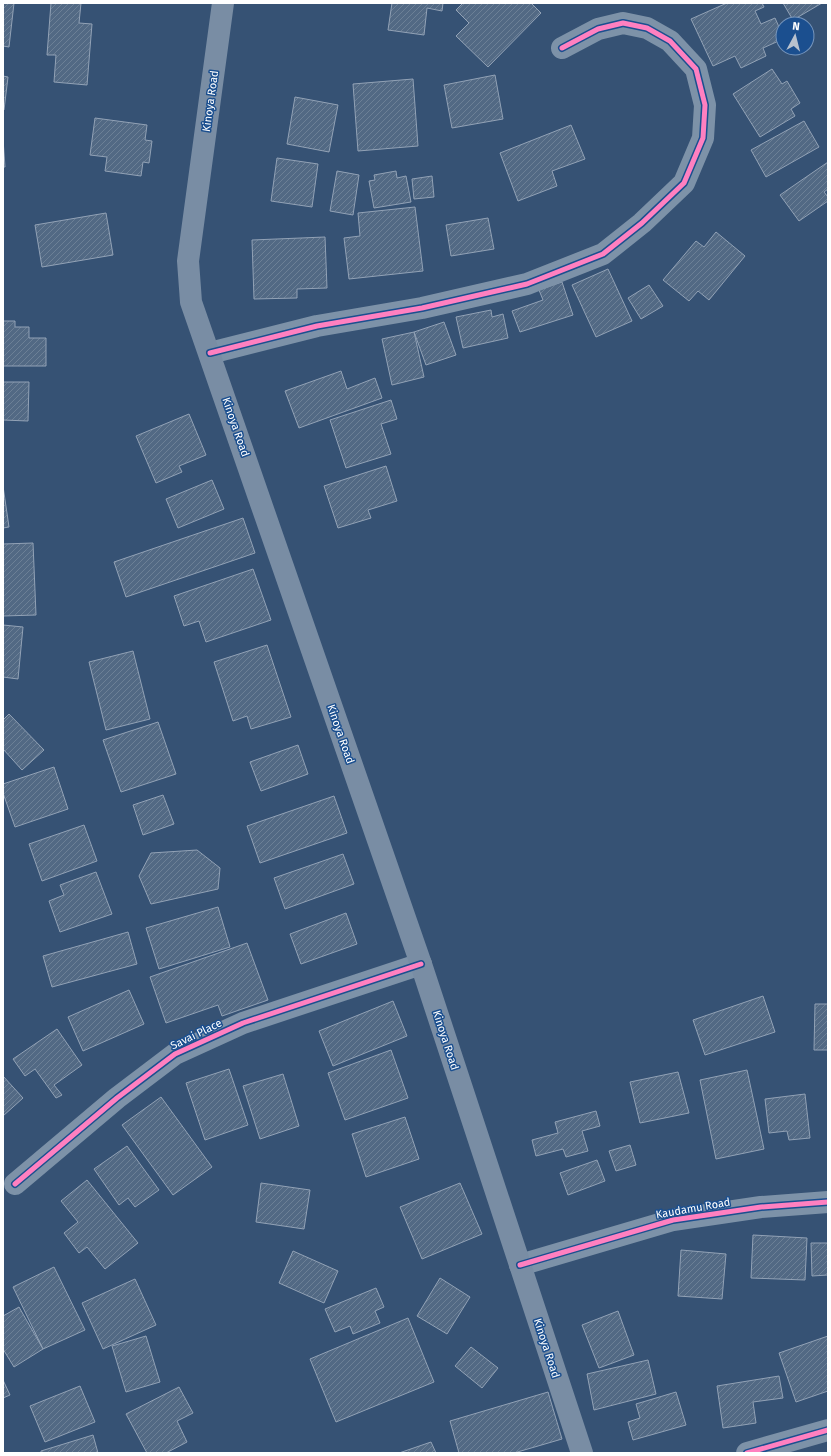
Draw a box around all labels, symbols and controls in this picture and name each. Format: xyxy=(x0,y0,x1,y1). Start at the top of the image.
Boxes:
north arrow xyxy=(775,16,815,56)
text: N xyxy=(792,20,801,33)
street label: Kinoya Road xyxy=(200,70,221,133)
street label: Kinoya Road xyxy=(219,396,252,459)
street label: Kinoya Road xyxy=(324,703,357,766)
street label: Kinoya Road xyxy=(430,1009,461,1072)
street label: Savai Place xyxy=(168,1016,224,1052)
street label: Kaudamu Road xyxy=(655,1196,731,1221)
street label: Kinoya Road xyxy=(531,1317,562,1380)

